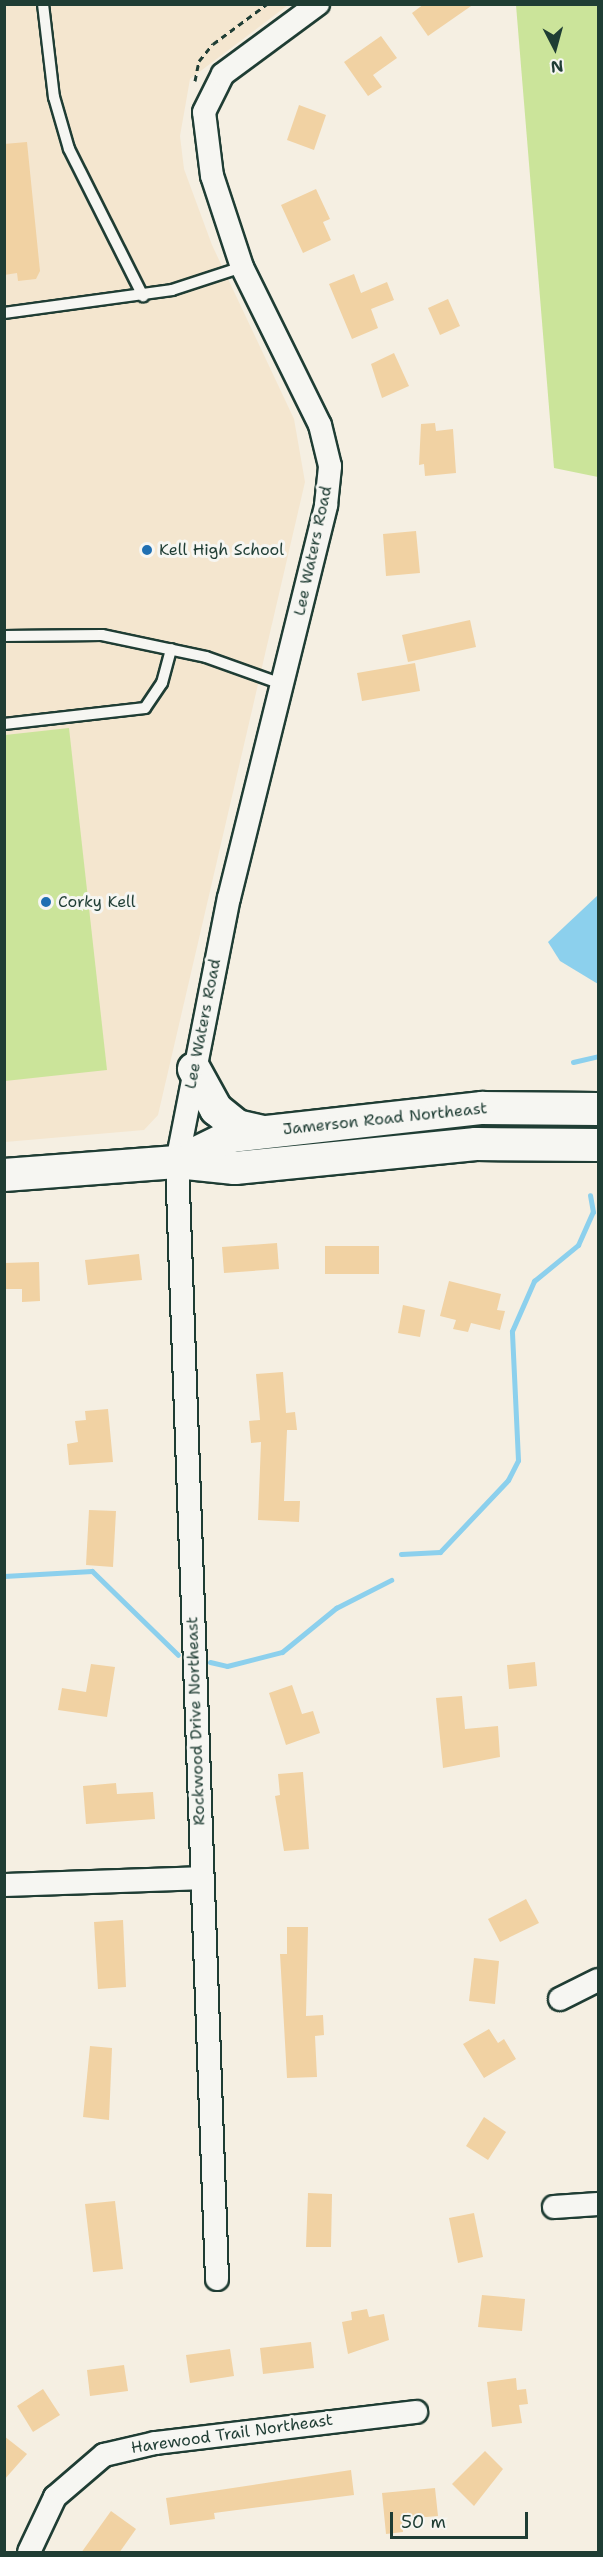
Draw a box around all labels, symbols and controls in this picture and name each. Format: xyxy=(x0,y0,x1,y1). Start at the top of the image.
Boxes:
north arrow xyxy=(525,18,585,78)
text: N xyxy=(550,55,564,78)
street label: Lee Waters Road xyxy=(290,484,336,618)
place label: Kell High School xyxy=(159,540,284,560)
marker: Kell High School xyxy=(140,543,154,557)
place label: Corky Kell xyxy=(58,892,136,912)
marker: Corky Kell xyxy=(39,895,53,909)
street label: Lee Waters Road xyxy=(181,957,225,1091)
street label: Jamerson Road Northeast xyxy=(282,1099,488,1139)
street label: Rockwood Drive Northeast xyxy=(183,1616,209,1826)
street label: Harewood Trail Northeast xyxy=(130,2410,334,2458)
scale bar xyxy=(393,2500,531,2538)
text: 50 m xyxy=(401,2510,446,2534)

